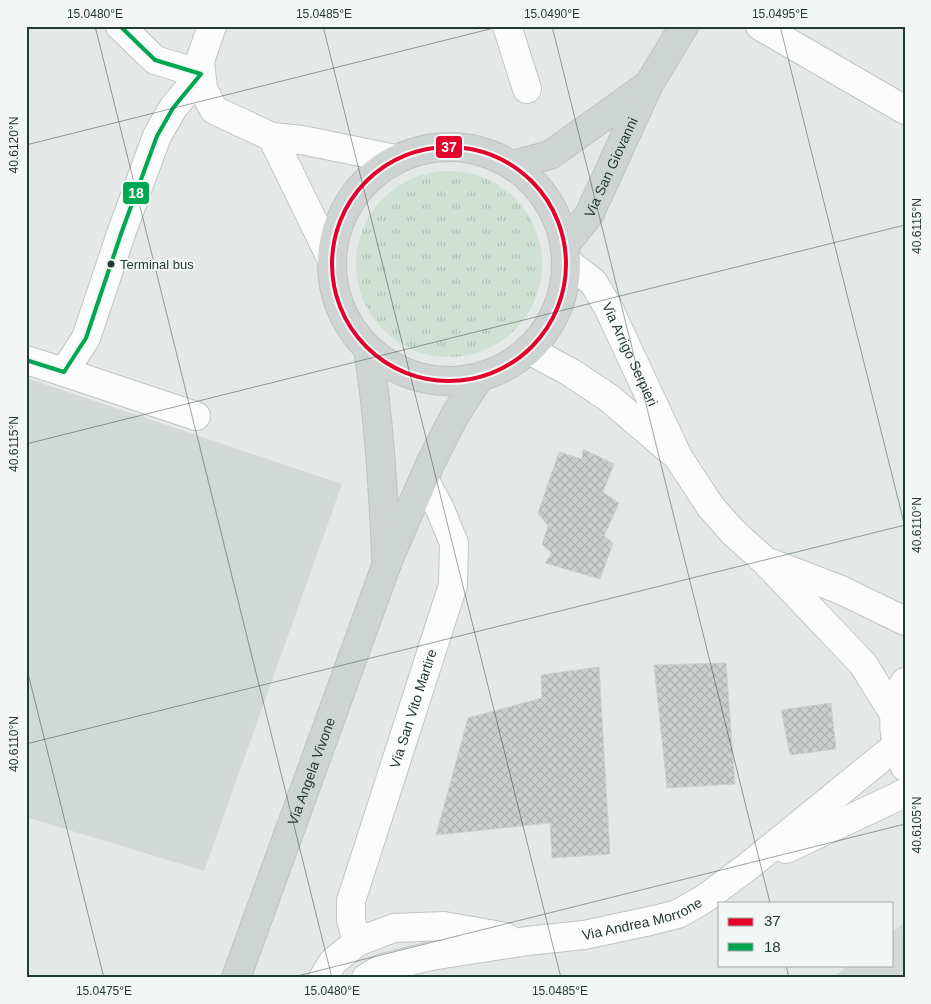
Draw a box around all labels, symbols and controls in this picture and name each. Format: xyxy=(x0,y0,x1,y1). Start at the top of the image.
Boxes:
text: 15.0480°E xyxy=(67,7,123,21)
text: 15.0485°E xyxy=(296,7,352,21)
text: 15.0490°E xyxy=(524,7,580,21)
text: 15.0495°E xyxy=(752,7,808,21)
street label: Via San Giovanni xyxy=(581,115,641,220)
text: 40.6120°N xyxy=(7,117,21,173)
line badge: 37 xyxy=(435,135,463,159)
text: 37 xyxy=(441,139,457,155)
line badge: 18 xyxy=(122,181,150,205)
text: 18 xyxy=(128,185,144,201)
text: 40.6115°N xyxy=(910,198,924,254)
place label: Terminal bus xyxy=(120,257,194,272)
marker: Terminal bus xyxy=(106,259,116,269)
street label: Via Arrigo Serpieri xyxy=(599,300,661,409)
text: 40.6115°N xyxy=(7,416,21,472)
text: 40.6110°N xyxy=(910,497,924,553)
street label: Via San Vito Martire xyxy=(386,647,440,770)
street label: Via Angela Vivone xyxy=(284,715,338,827)
text: 40.6110°N xyxy=(7,716,21,772)
text: 40.6105°N xyxy=(910,797,924,853)
street label: Via Andrea Morrone xyxy=(580,894,705,943)
legend xyxy=(718,902,894,966)
text: 37 xyxy=(764,912,781,929)
text: 18 xyxy=(764,938,781,955)
text: 15.0475°E xyxy=(76,984,132,998)
text: 15.0480°E xyxy=(304,984,360,998)
text: 15.0485°E xyxy=(532,984,588,998)

